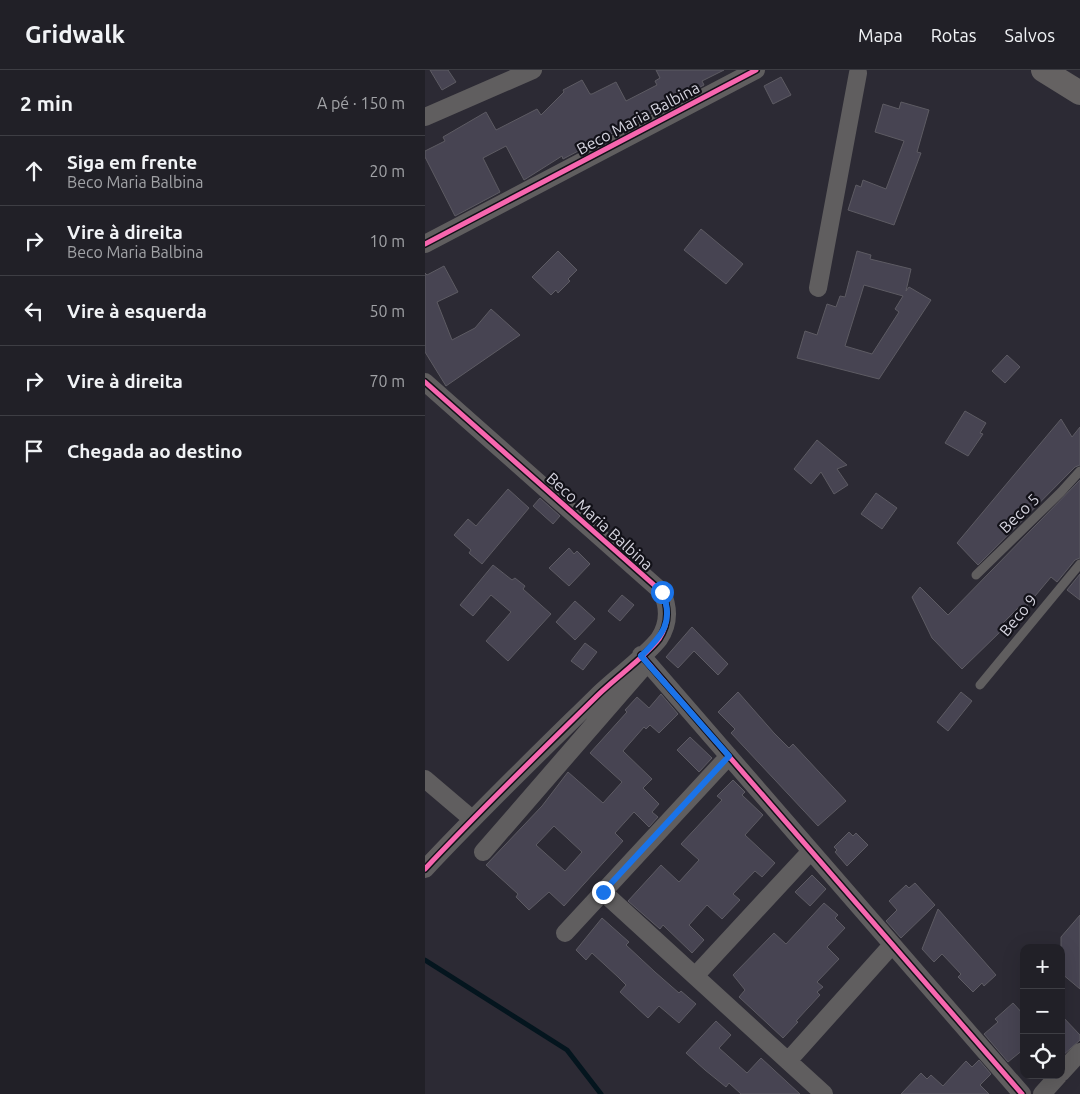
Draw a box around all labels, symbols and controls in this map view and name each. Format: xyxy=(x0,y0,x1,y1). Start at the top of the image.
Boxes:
text: Gridwalk xyxy=(25,21,125,48)
text: Mapa xyxy=(858,25,903,45)
text: Rotas xyxy=(931,25,977,45)
text: Salvos xyxy=(1005,25,1055,45)
street label: Beco Maria Balbina xyxy=(573,78,703,158)
text: 2 min xyxy=(20,91,73,115)
text: A pé · 150 m xyxy=(317,94,405,112)
text: Siga em frente xyxy=(67,151,197,173)
icon: ahead xyxy=(20,157,48,185)
text: 20 m xyxy=(369,162,405,180)
text: Beco Maria Balbina xyxy=(67,173,204,191)
text: Vire à direita xyxy=(67,221,183,243)
icon: right xyxy=(20,227,48,255)
text: 10 m xyxy=(369,232,405,250)
text: Beco Maria Balbina xyxy=(67,243,204,261)
icon: left xyxy=(20,297,48,325)
text: Vire à esquerda xyxy=(67,300,207,322)
text: 50 m xyxy=(369,302,405,320)
icon: right xyxy=(20,367,48,395)
text: Vire à direita xyxy=(67,370,183,392)
text: 70 m xyxy=(369,372,405,390)
icon: arrive xyxy=(20,437,48,465)
text: Chegada ao destino xyxy=(67,440,243,462)
street label: Beco Maria Balbina xyxy=(543,469,657,573)
street label: Beco 5 xyxy=(995,490,1043,536)
route start xyxy=(651,581,674,604)
street label: Beco 9 xyxy=(996,591,1040,639)
route end xyxy=(592,881,615,904)
map controls xyxy=(1020,944,1065,1079)
button: + xyxy=(1020,944,1065,989)
button: − xyxy=(1020,989,1065,1034)
button: locate xyxy=(1020,1034,1065,1079)

